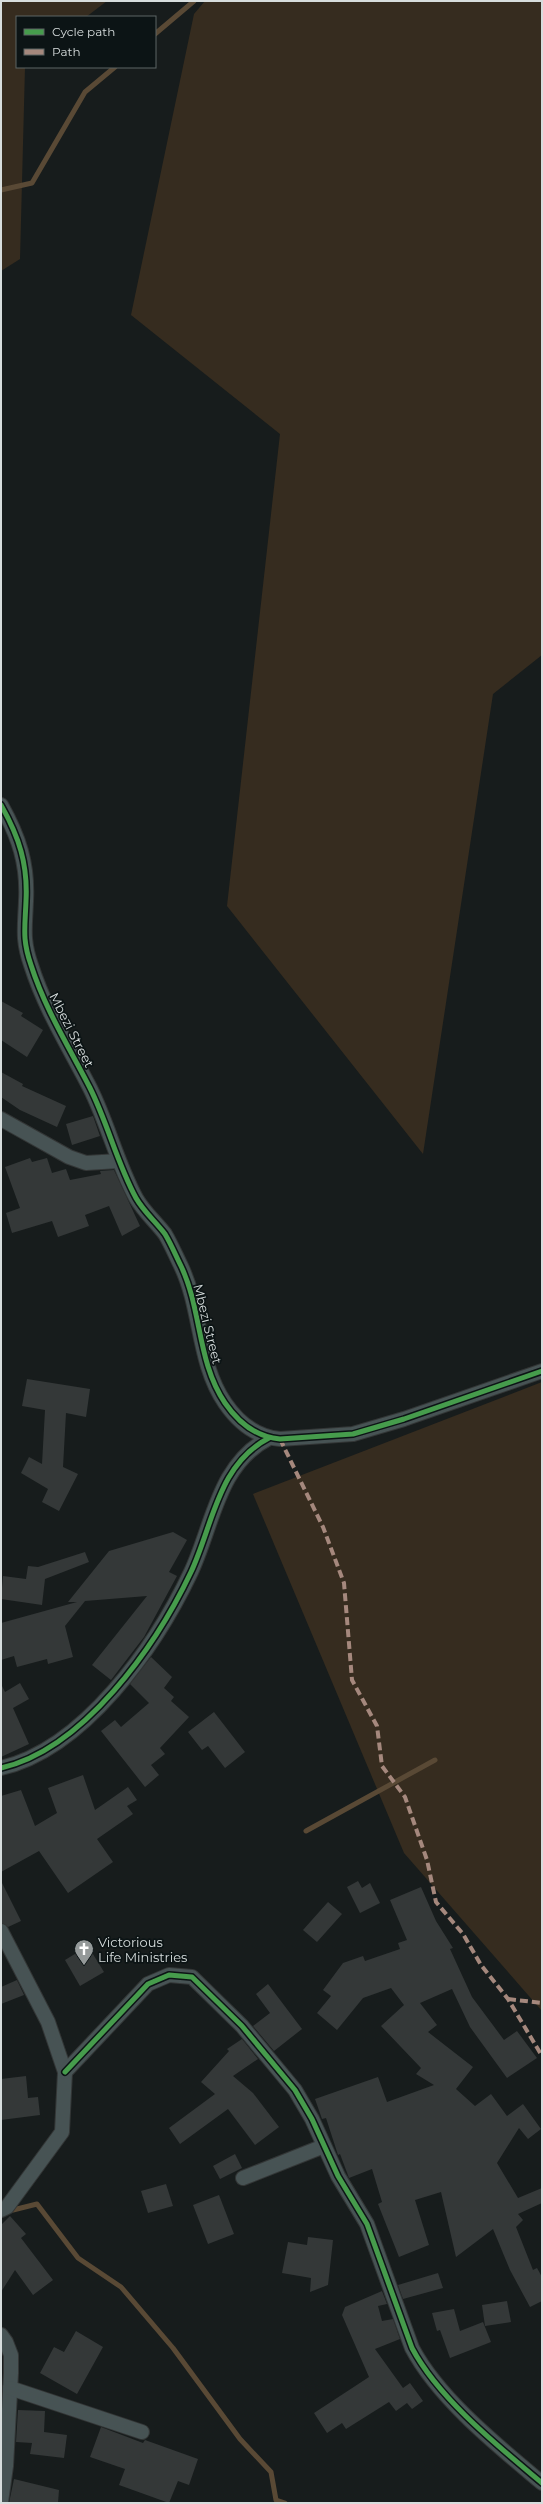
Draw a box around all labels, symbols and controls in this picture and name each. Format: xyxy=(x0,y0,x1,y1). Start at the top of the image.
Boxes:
legend xyxy=(16,16,156,68)
text: Cycle path xyxy=(52,24,115,39)
text: Path xyxy=(52,44,81,59)
street label: Mbezi Street xyxy=(46,990,98,1070)
street label: Mbezi Street xyxy=(190,1282,226,1366)
place label: Victorious Life Ministries xyxy=(98,1934,187,1965)
church icon: Victorious Life Ministries xyxy=(73,1938,95,1966)

